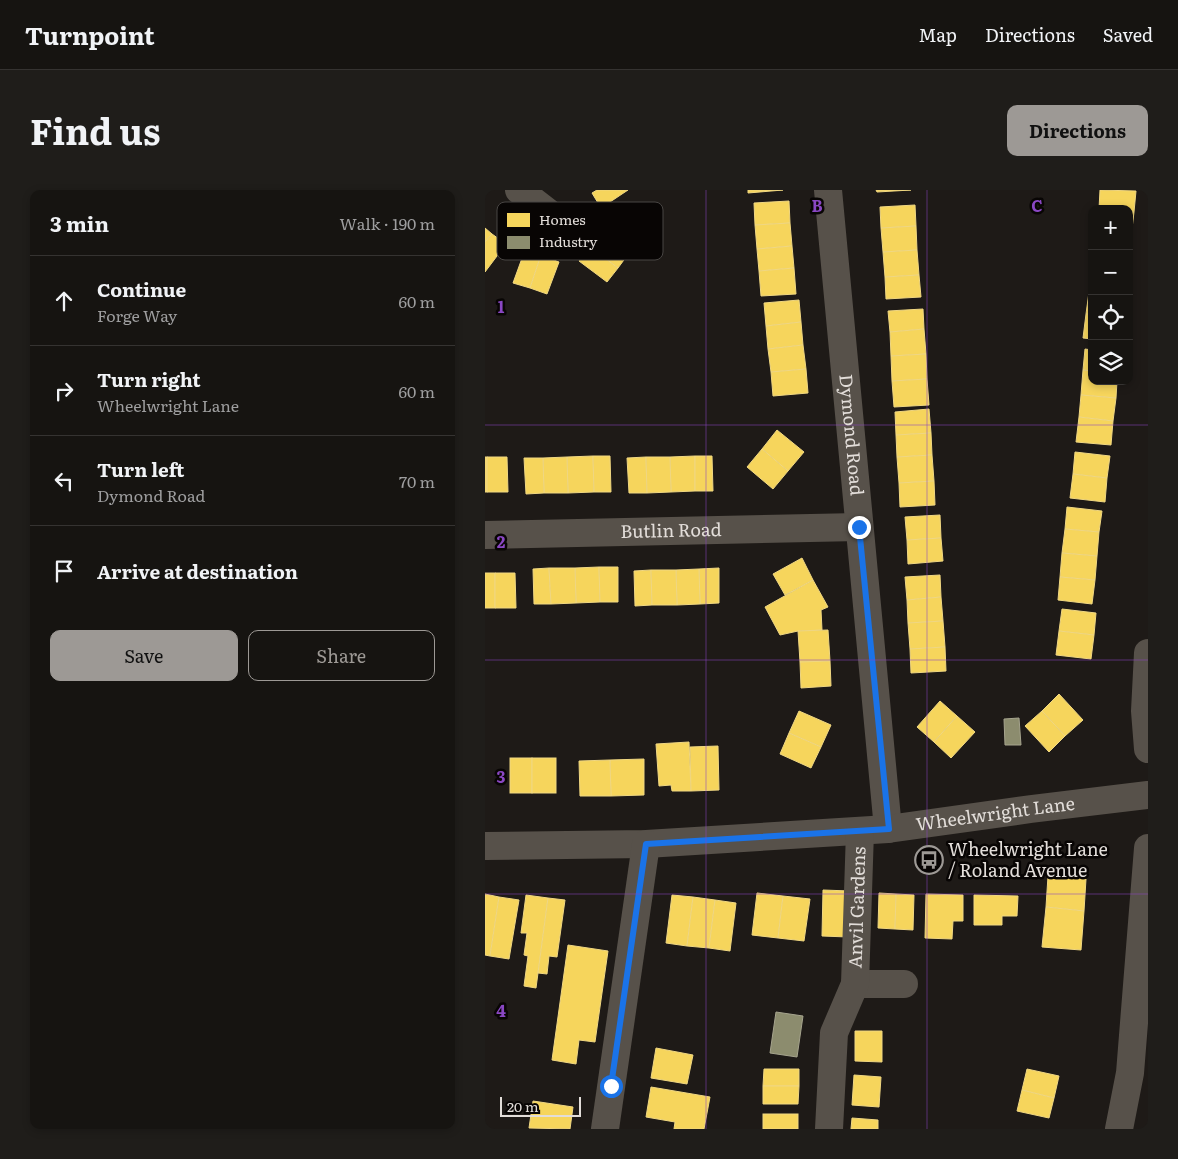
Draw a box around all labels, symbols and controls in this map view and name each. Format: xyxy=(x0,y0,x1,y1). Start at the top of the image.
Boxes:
text: Turnpoint xyxy=(25,17,155,52)
text: Map xyxy=(919,21,957,48)
text: Directions xyxy=(985,21,1075,48)
text: Saved xyxy=(1103,21,1153,48)
text: Find us xyxy=(30,104,160,156)
button: Directions xyxy=(1007,105,1148,156)
text: B xyxy=(811,193,823,217)
text: C xyxy=(1031,193,1043,217)
legend xyxy=(497,202,663,260)
map controls xyxy=(1088,205,1133,385)
button: + xyxy=(1088,205,1133,250)
text: 3 min xyxy=(50,207,109,238)
text: Homes xyxy=(539,209,586,229)
text: Walk · 190 m xyxy=(339,211,435,235)
text: Industry xyxy=(539,231,598,251)
button: − xyxy=(1088,250,1133,295)
text: Continue xyxy=(97,275,186,303)
icon: ahead xyxy=(50,287,78,315)
text: 60 m xyxy=(398,289,435,313)
text: 1 xyxy=(498,294,505,318)
button: locate xyxy=(1088,295,1133,340)
text: Forge Way xyxy=(97,303,177,327)
button: layers xyxy=(1088,340,1133,385)
text: Turn right xyxy=(97,365,201,393)
street label: Dymond Road xyxy=(833,373,872,497)
icon: right xyxy=(50,377,78,405)
text: 60 m xyxy=(398,379,435,403)
text: Wheelwright Lane xyxy=(97,393,239,417)
text: Turn left xyxy=(97,455,184,483)
icon: left xyxy=(50,467,78,495)
text: 70 m xyxy=(399,469,435,493)
text: Dymond Road xyxy=(97,483,205,507)
street label: Butlin Road xyxy=(620,515,722,544)
route end xyxy=(848,516,871,539)
text: 2 xyxy=(497,529,506,553)
icon: arrive xyxy=(50,557,78,585)
text: Arrive at destination xyxy=(97,557,298,585)
button: Save xyxy=(50,630,238,681)
button: Share xyxy=(248,630,435,681)
text: 3 xyxy=(497,764,506,788)
street label: Wheelwright Lane xyxy=(914,789,1076,837)
place label: Wheelwright Lane / Roland Avenue xyxy=(948,835,1108,883)
bus stop icon: Wheelwright Lane / Roland Avenue xyxy=(914,845,944,875)
street label: Anvil Gardens xyxy=(841,846,871,969)
text: 4 xyxy=(496,998,506,1022)
route start xyxy=(600,1075,623,1098)
scale bar xyxy=(500,1094,581,1117)
text: 20 m xyxy=(507,1096,539,1116)

